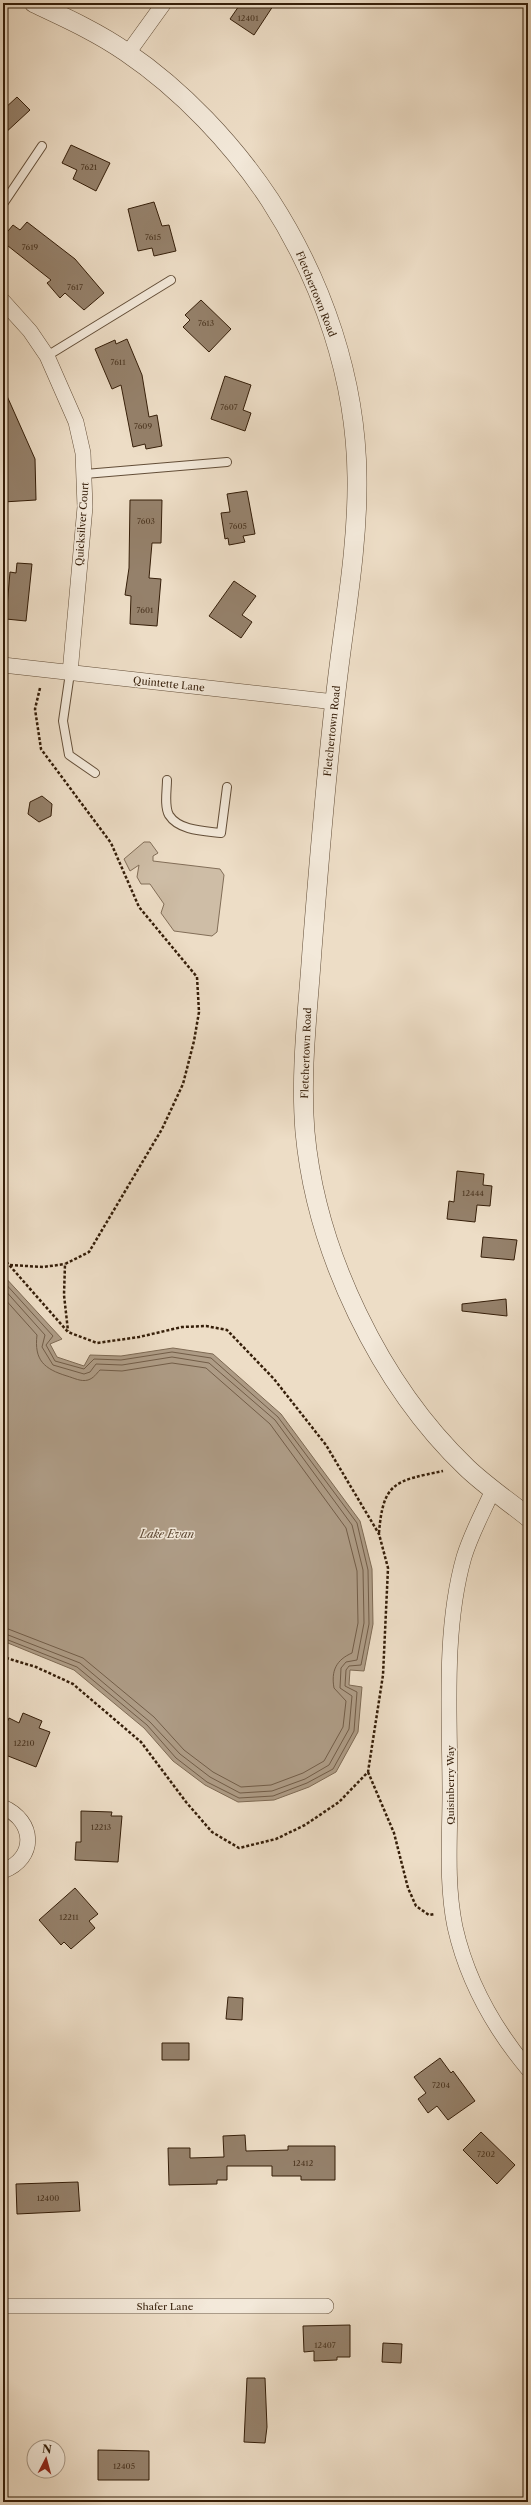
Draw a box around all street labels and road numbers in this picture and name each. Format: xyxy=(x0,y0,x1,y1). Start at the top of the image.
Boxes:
street label: Fletchertown Road xyxy=(293,249,339,339)
street label: Quicksilver Court xyxy=(73,481,91,566)
street label: Quintette Lane xyxy=(133,674,206,694)
street label: Fletchertown Road xyxy=(321,685,343,777)
street label: Fletchertown Road xyxy=(298,1007,314,1099)
street label: Quisinberry Way xyxy=(444,1745,457,1825)
street label: Shafer Lane xyxy=(137,2300,194,2313)

